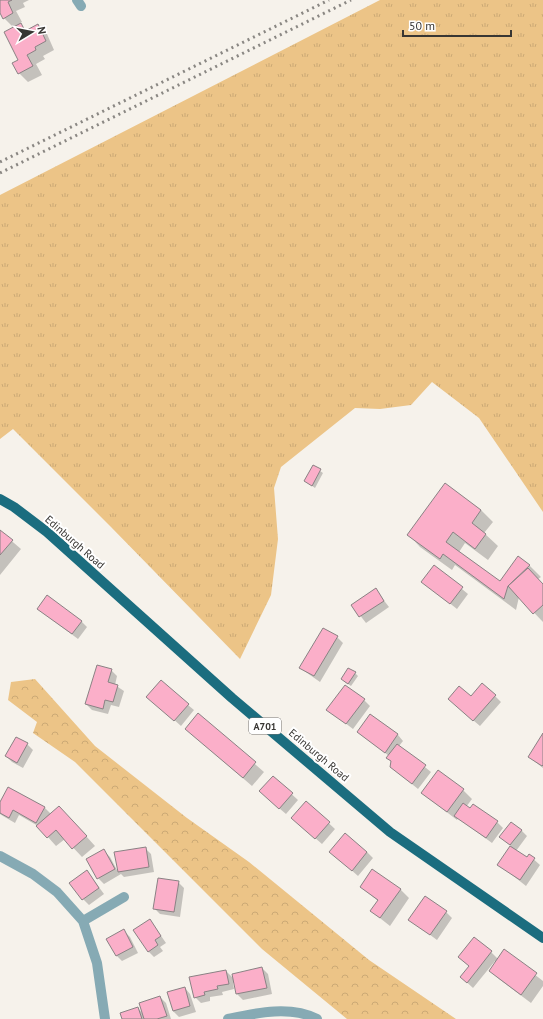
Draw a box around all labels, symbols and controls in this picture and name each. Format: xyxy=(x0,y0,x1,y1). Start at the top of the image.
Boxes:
north arrow xyxy=(12,12,52,52)
scale bar xyxy=(403,12,511,38)
text: 50 m xyxy=(409,18,435,33)
text: N xyxy=(34,25,49,35)
street label: Edinburgh Road xyxy=(42,512,108,572)
road number: A701 xyxy=(249,718,281,734)
street label: Edinburgh Road xyxy=(286,726,352,784)

